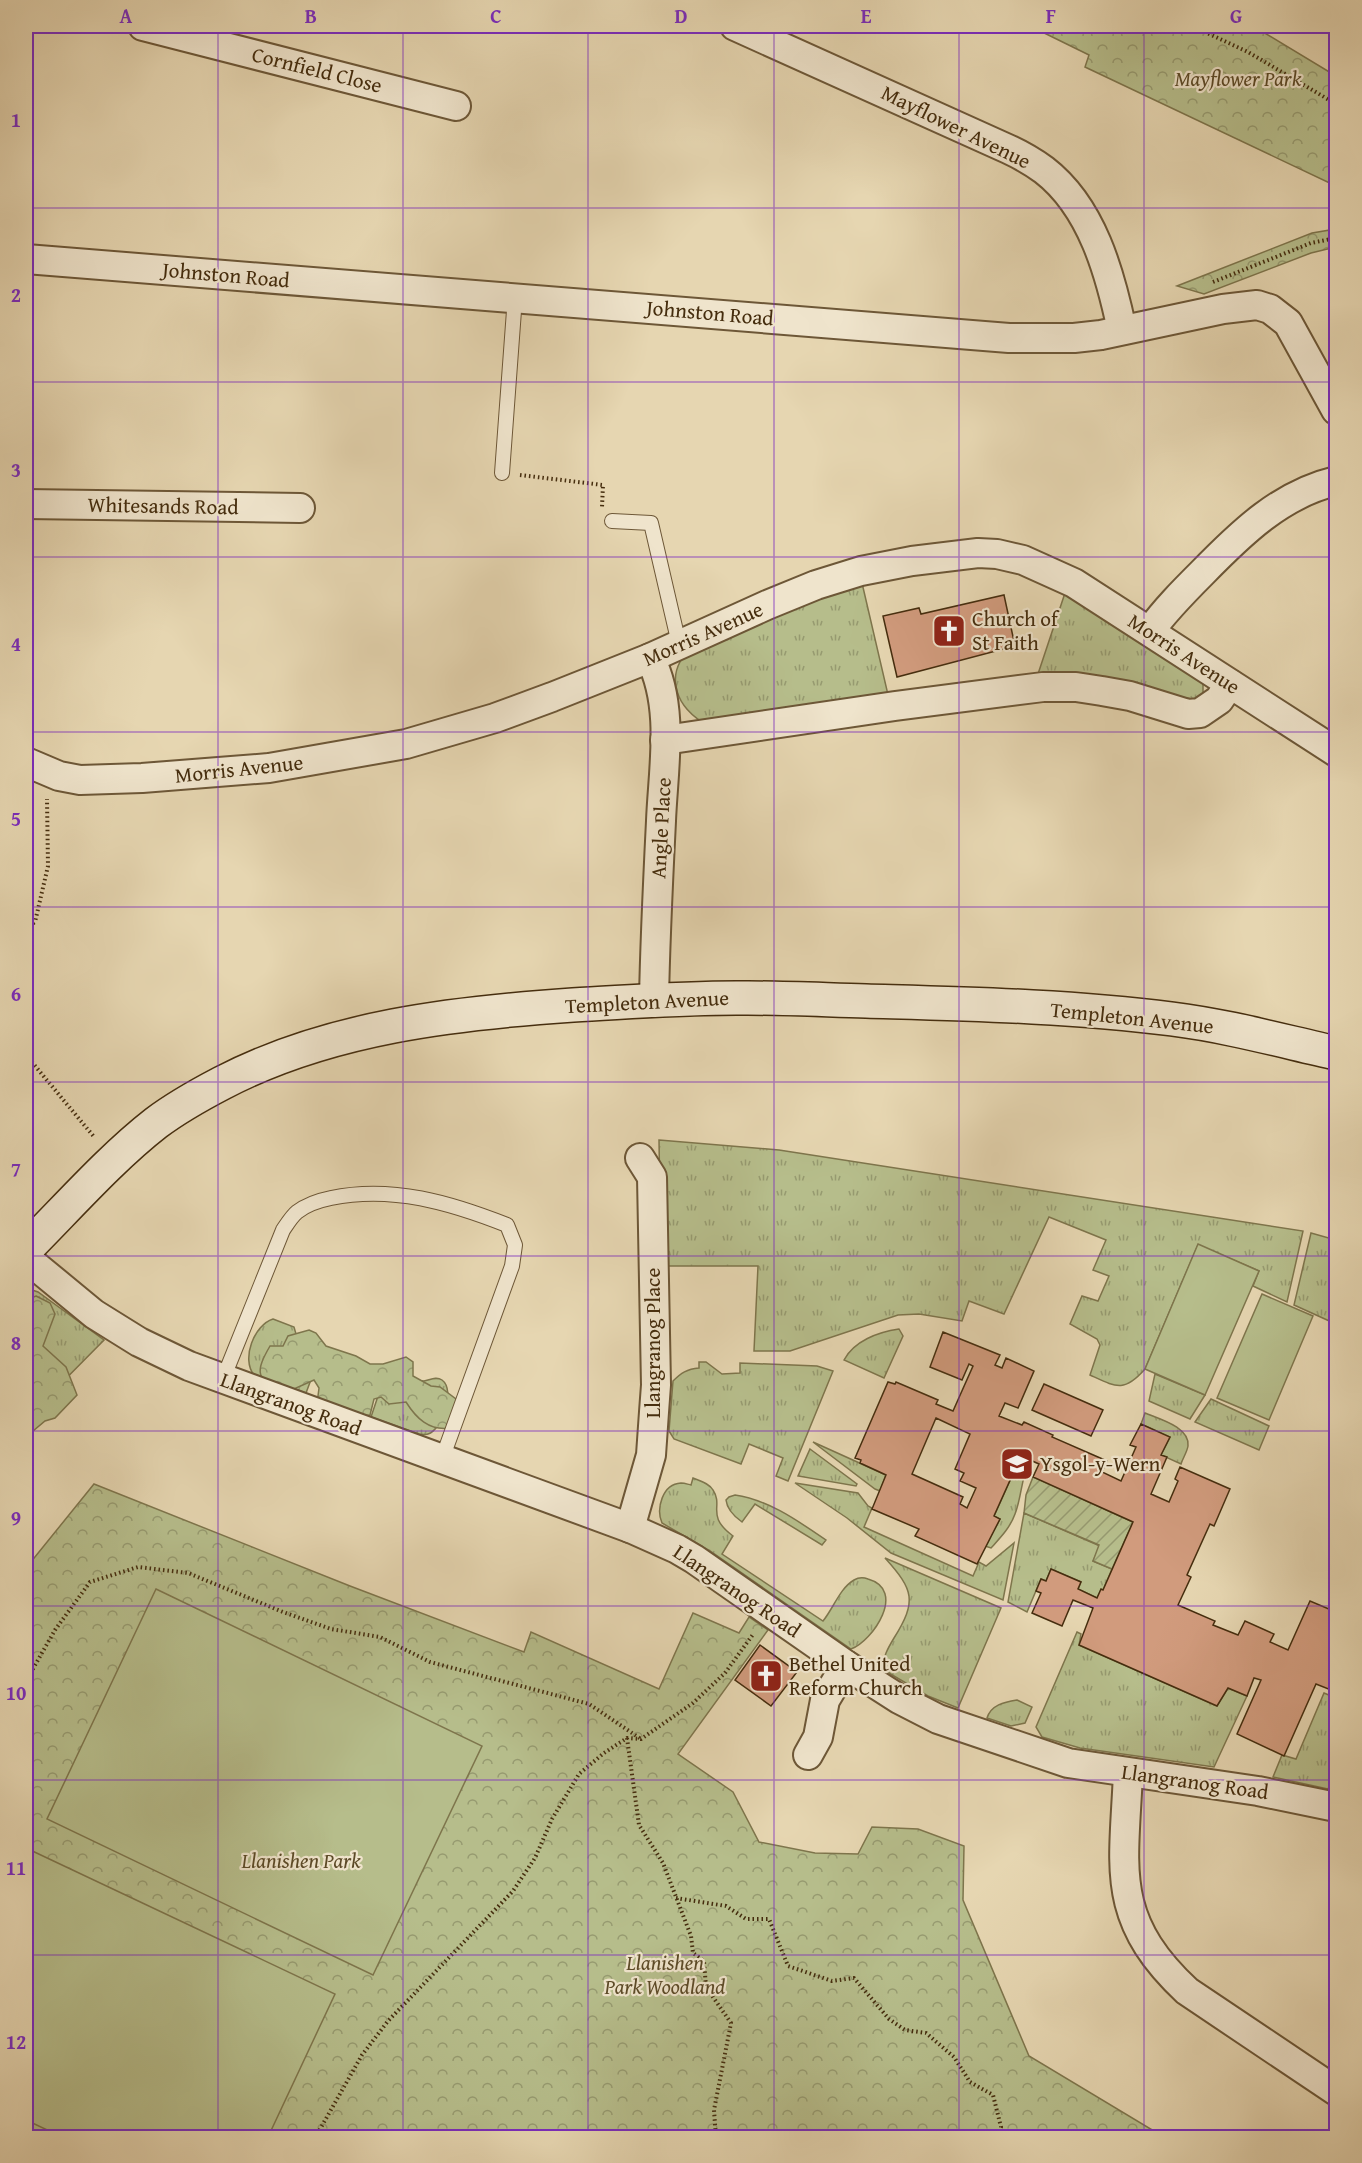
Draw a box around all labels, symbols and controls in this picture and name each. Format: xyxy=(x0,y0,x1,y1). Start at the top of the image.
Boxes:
text: A xyxy=(120,1,133,30)
text: B xyxy=(305,1,317,30)
text: C xyxy=(490,1,502,30)
text: D xyxy=(674,1,688,30)
text: E xyxy=(861,1,872,30)
text: F xyxy=(1046,1,1056,30)
text: G xyxy=(1230,1,1242,30)
street label: Cornfield Close xyxy=(249,38,386,101)
park label: Mayflower Park xyxy=(1175,63,1302,94)
street label: Mayflower Avenue xyxy=(876,77,1036,176)
text: 1 xyxy=(11,105,21,134)
street label: Johnston Road xyxy=(158,253,292,296)
text: 2 xyxy=(11,280,21,309)
street label: Johnston Road xyxy=(642,291,776,334)
text: 3 xyxy=(11,455,21,484)
street label: Whitesands Road xyxy=(87,489,240,522)
street label: Morris Avenue xyxy=(638,593,768,674)
place label: Church of St Faith xyxy=(972,603,1060,658)
street label: Morris Avenue xyxy=(1122,606,1247,702)
church icon: Church of St Faith xyxy=(931,613,967,649)
text: 4 xyxy=(11,629,21,658)
street label: Morris Avenue xyxy=(173,746,305,791)
street label: Angle Place xyxy=(642,776,679,880)
text: 5 xyxy=(11,804,21,833)
text: 6 xyxy=(11,979,21,1008)
street label: Templeton Avenue xyxy=(564,982,730,1021)
street label: Templeton Avenue xyxy=(1049,994,1215,1042)
text: 7 xyxy=(11,1154,21,1183)
street label: Llangranog Place xyxy=(637,1268,668,1418)
text: 8 xyxy=(11,1328,21,1357)
street label: Llangranog Road xyxy=(216,1364,367,1444)
school or university icon: Ysgol-y-Wern xyxy=(999,1446,1035,1482)
place label: Ysgol-y-Wern xyxy=(1040,1448,1160,1479)
text: 9 xyxy=(11,1503,21,1532)
street label: Llangranog Road xyxy=(667,1536,808,1645)
place label: Bethel United Reform Church xyxy=(789,1648,923,1703)
church icon: Bethel United Reform Church xyxy=(748,1658,784,1694)
text: 10 xyxy=(6,1678,26,1707)
street label: Llangranog Road xyxy=(1120,1756,1271,1807)
park label: Llanishen Park xyxy=(240,1845,361,1876)
text: 11 xyxy=(6,1853,26,1882)
park label: Llanishen Park Woodland xyxy=(604,1947,725,2002)
text: 12 xyxy=(6,2027,26,2056)

